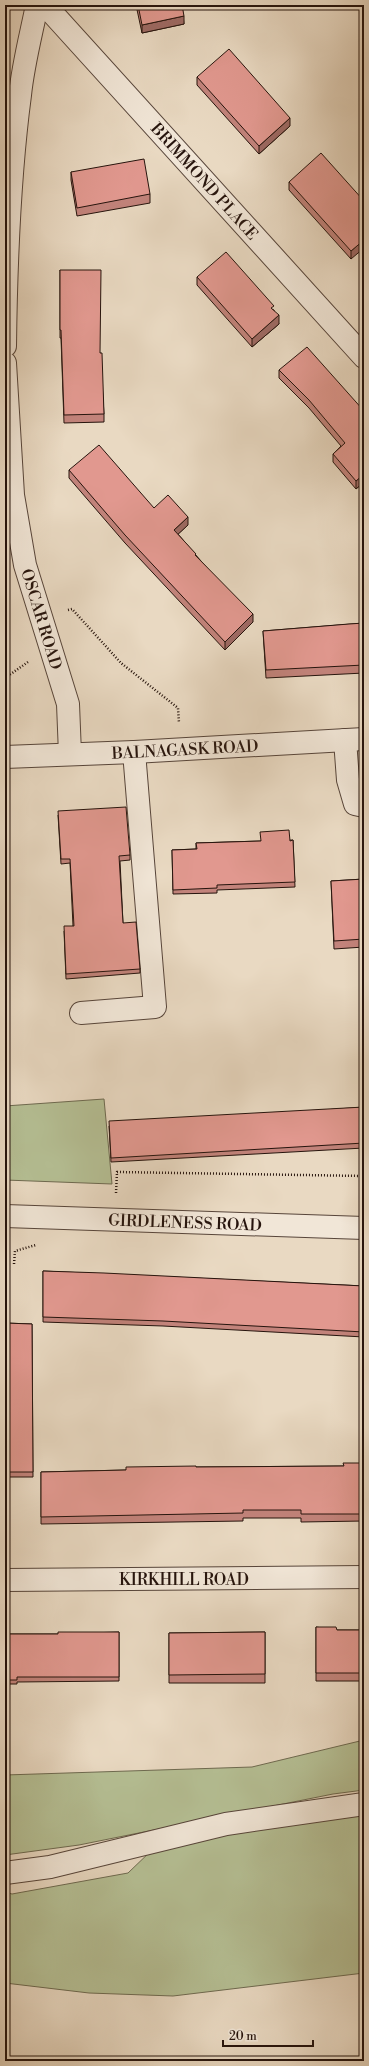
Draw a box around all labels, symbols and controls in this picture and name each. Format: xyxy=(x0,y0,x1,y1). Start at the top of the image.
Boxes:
street label: BRIMMOND PLACE xyxy=(146,118,262,244)
street label: OSCAR ROAD xyxy=(16,566,66,672)
street label: BALNAGASK ROAD xyxy=(110,736,259,764)
street label: GIRDLENESS ROAD xyxy=(108,1210,262,1236)
street label: KIRKHILL ROAD xyxy=(119,1570,249,1590)
scale bar xyxy=(223,2022,313,2048)
text: 20 m xyxy=(229,2029,257,2044)

